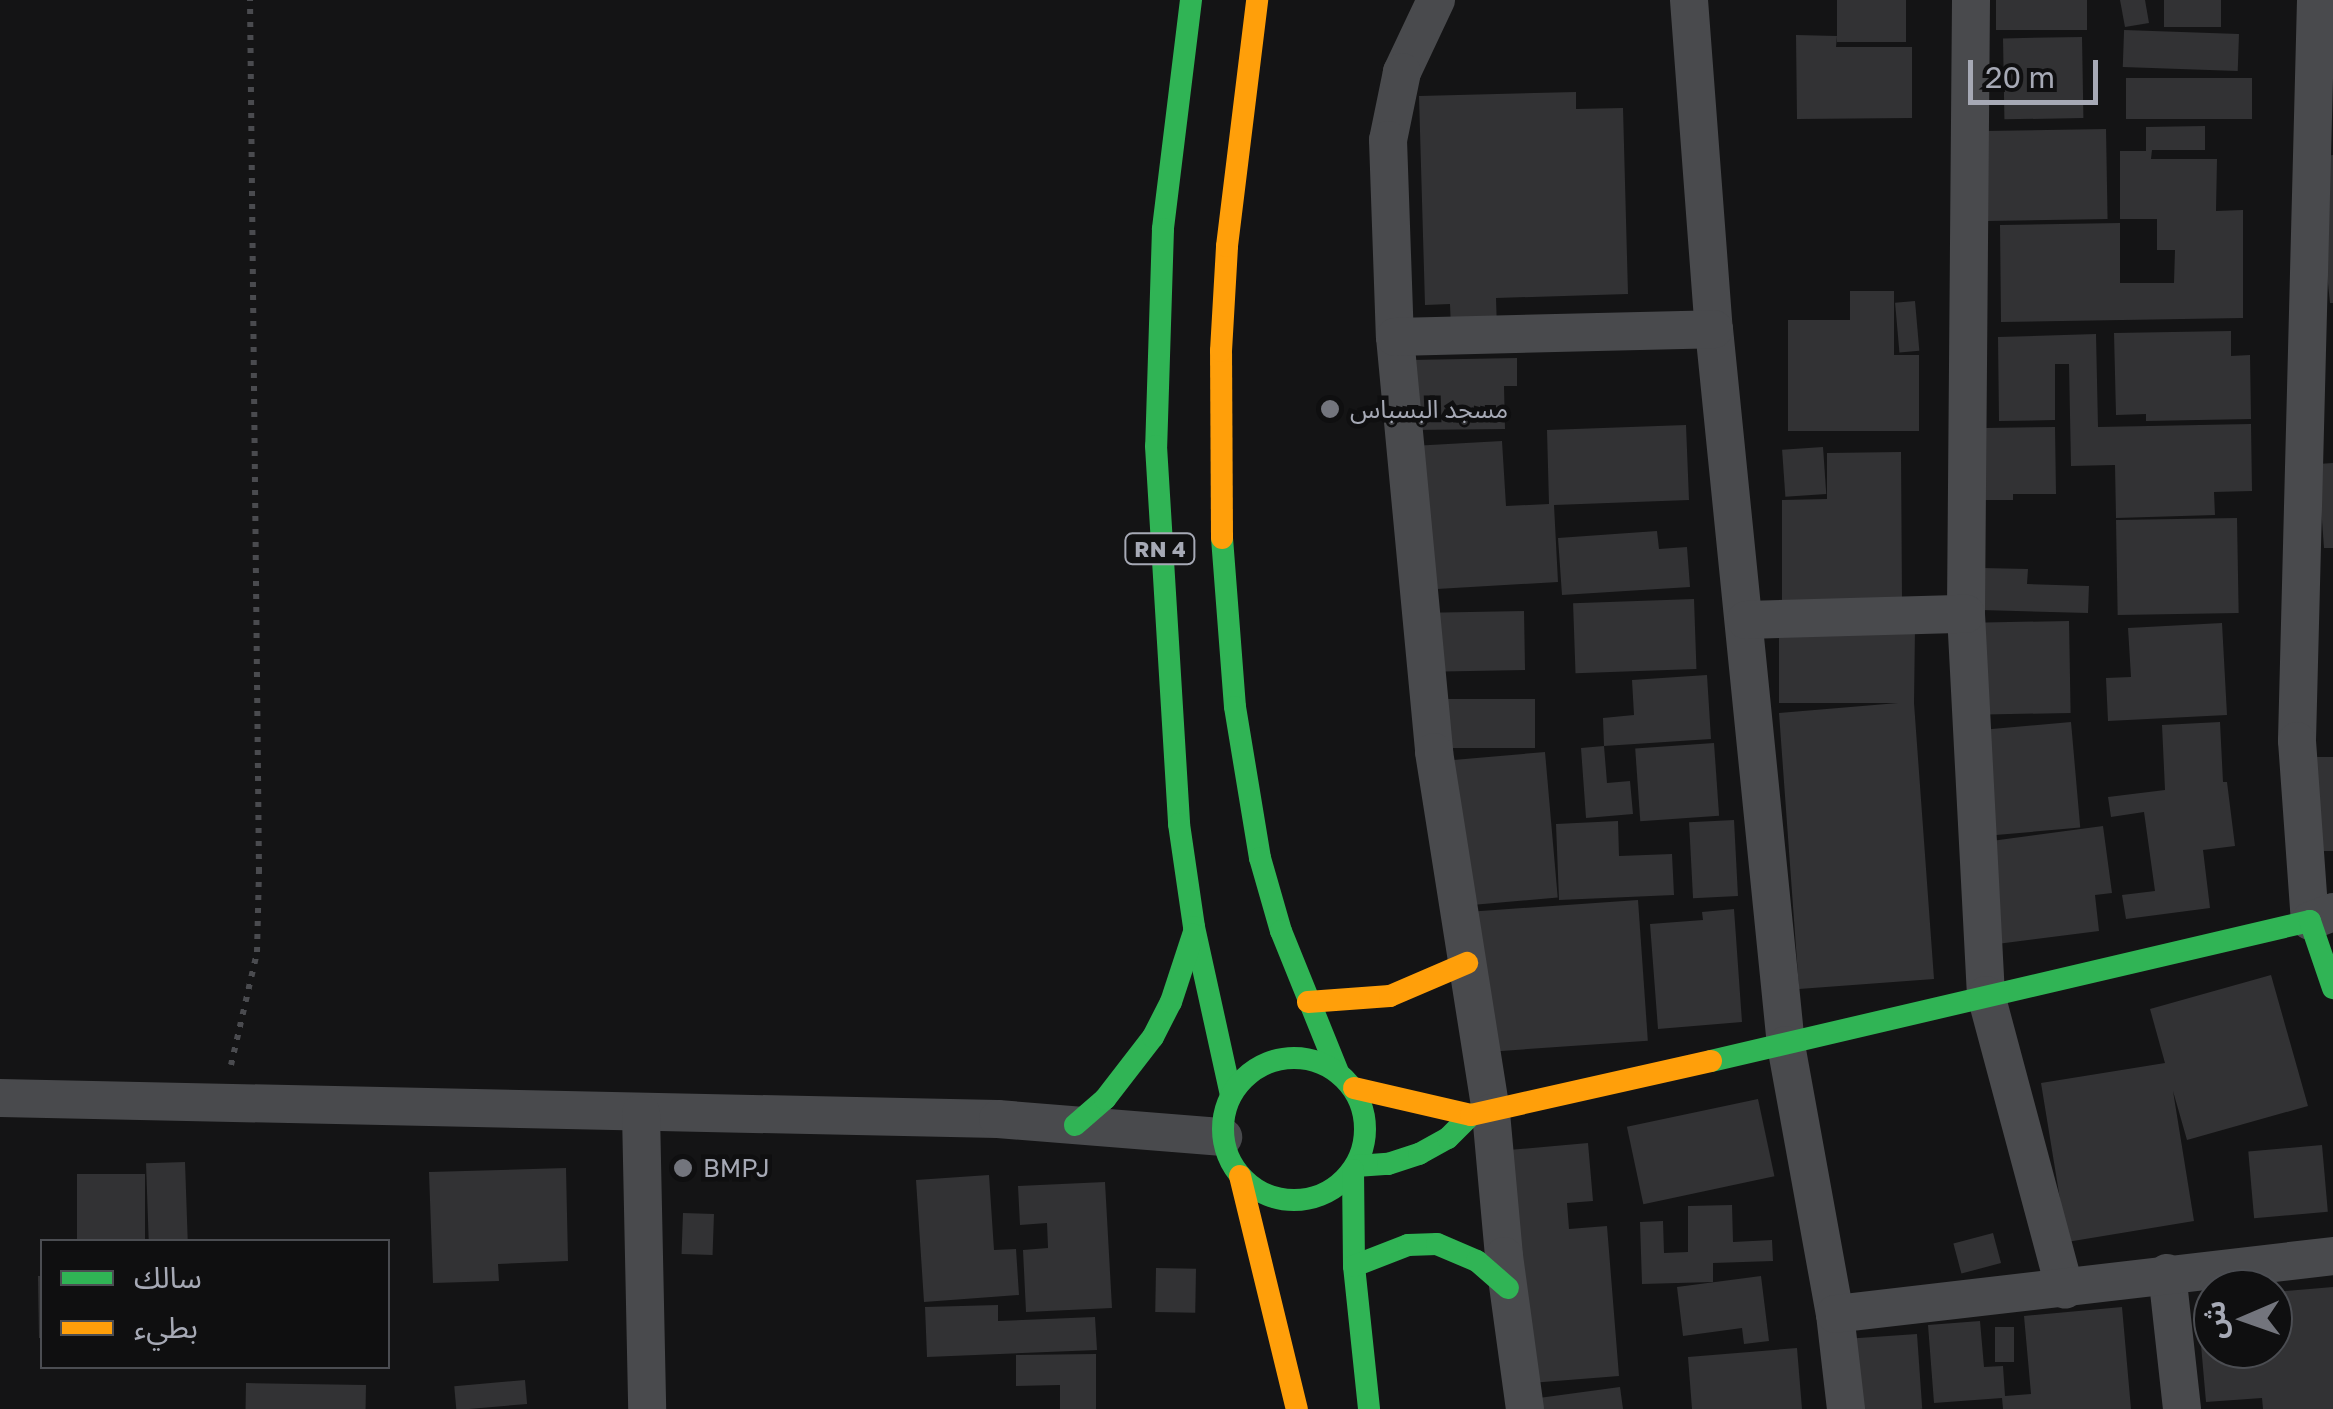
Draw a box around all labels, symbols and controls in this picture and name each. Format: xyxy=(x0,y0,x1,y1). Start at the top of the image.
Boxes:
scale bar xyxy=(1973,40,2103,102)
text: 20 m xyxy=(1985,59,2055,95)
place label: مسجد البسباس xyxy=(1350,394,1508,424)
marker: مسجد البسباس xyxy=(1319,398,1341,420)
road number: RN 4 xyxy=(1122,532,1198,566)
place label: BMPJ xyxy=(703,1153,770,1183)
marker: BMPJ xyxy=(672,1157,694,1179)
legend xyxy=(40,1239,390,1369)
text: سالك xyxy=(134,1259,202,1295)
north arrow xyxy=(2193,1269,2293,1369)
text: ش xyxy=(2197,1300,2232,1340)
text: بطيء xyxy=(134,1309,198,1345)

